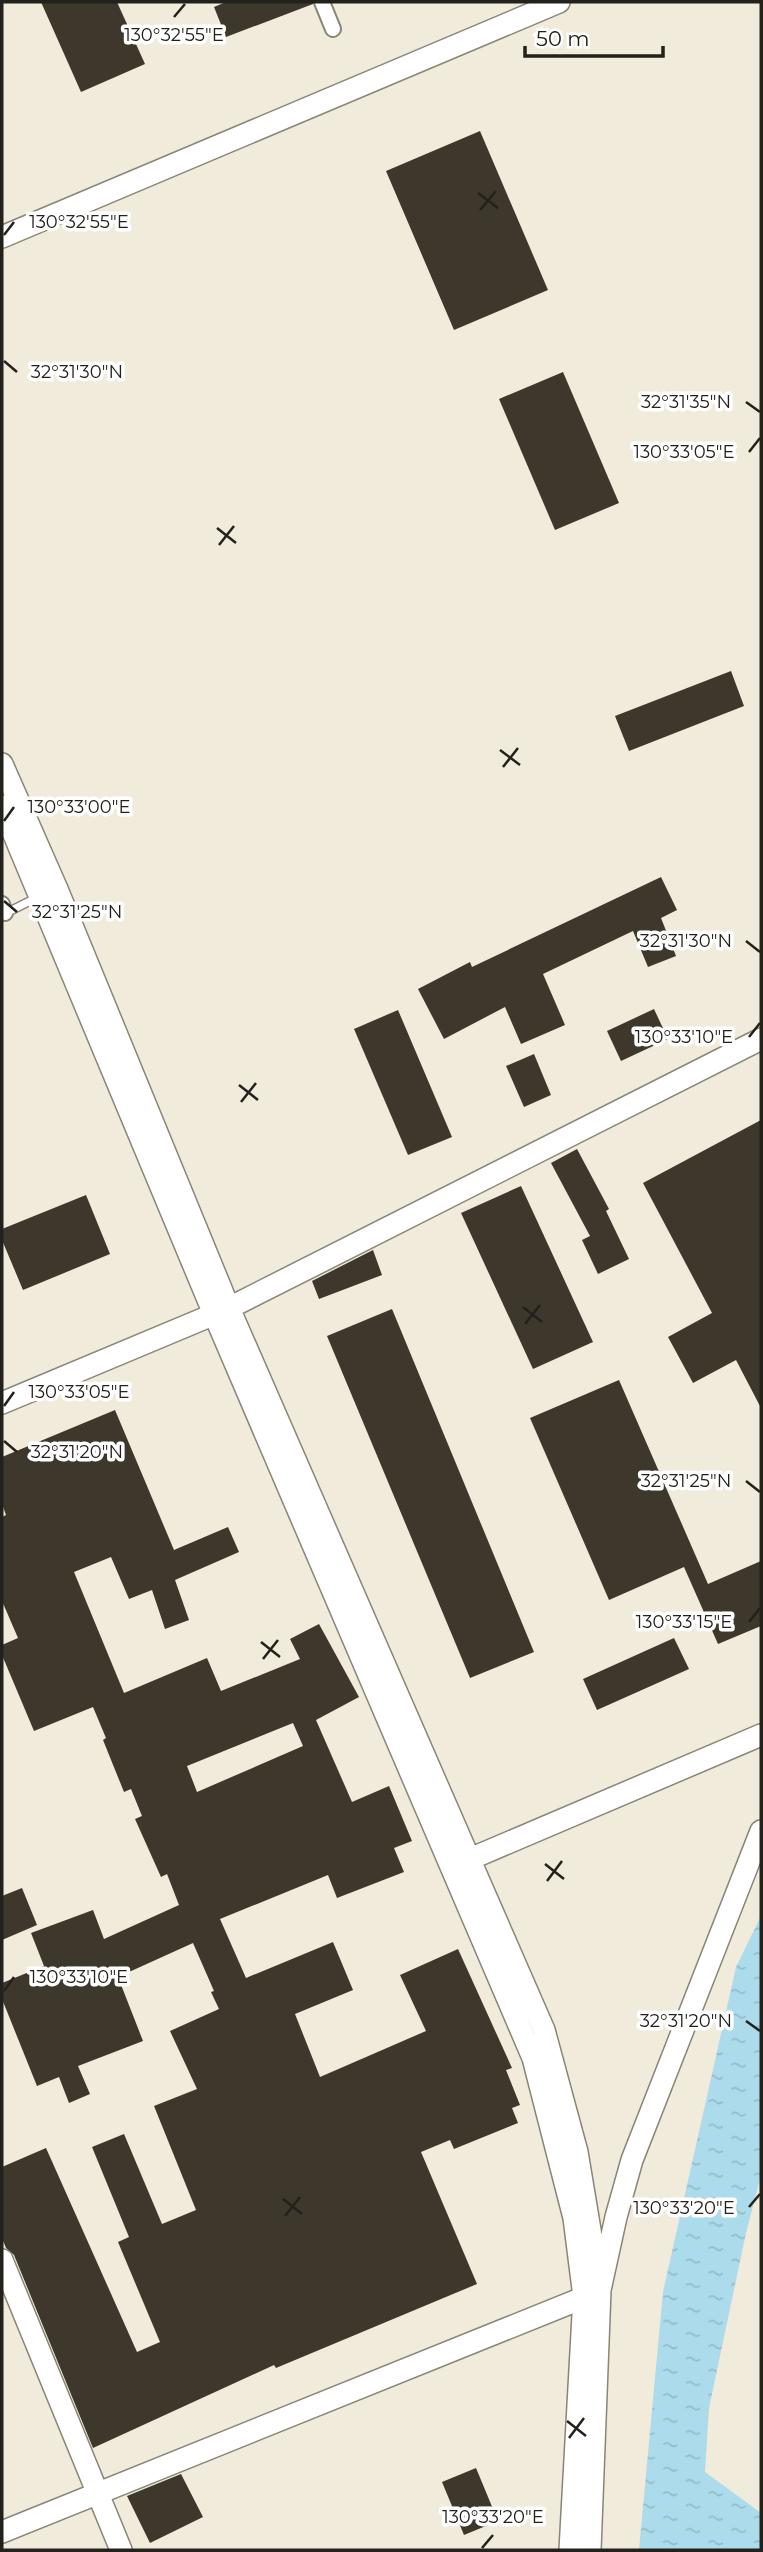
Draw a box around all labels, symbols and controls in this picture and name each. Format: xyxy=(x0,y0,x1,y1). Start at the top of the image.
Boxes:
scale bar xyxy=(525,14,663,58)
text: 130°32'55"E xyxy=(124,24,224,46)
text: 50 m xyxy=(536,26,590,51)
text: 130°32'55"E xyxy=(29,211,129,233)
text: 32°31'30"N xyxy=(31,361,123,383)
text: 32°31'35"N xyxy=(641,391,731,413)
text: 130°33'05"E xyxy=(633,441,735,463)
text: 130°33'00"E xyxy=(28,796,130,818)
text: 32°31'25"N xyxy=(32,901,122,923)
text: 32°31'30"N xyxy=(640,930,732,952)
text: 130°33'10"E xyxy=(635,1026,733,1048)
text: 130°33'05"E xyxy=(28,1381,130,1403)
text: 32°31'20"N xyxy=(31,1441,123,1463)
text: 32°31'25"N xyxy=(641,1470,731,1492)
text: 130°33'15"E xyxy=(636,1611,732,1633)
text: 130°33'10"E xyxy=(30,1966,128,1988)
text: 32°31'20"N xyxy=(640,2010,732,2032)
text: 130°33'20"E xyxy=(633,2197,735,2219)
text: 130°33'20"E xyxy=(442,2506,544,2528)

